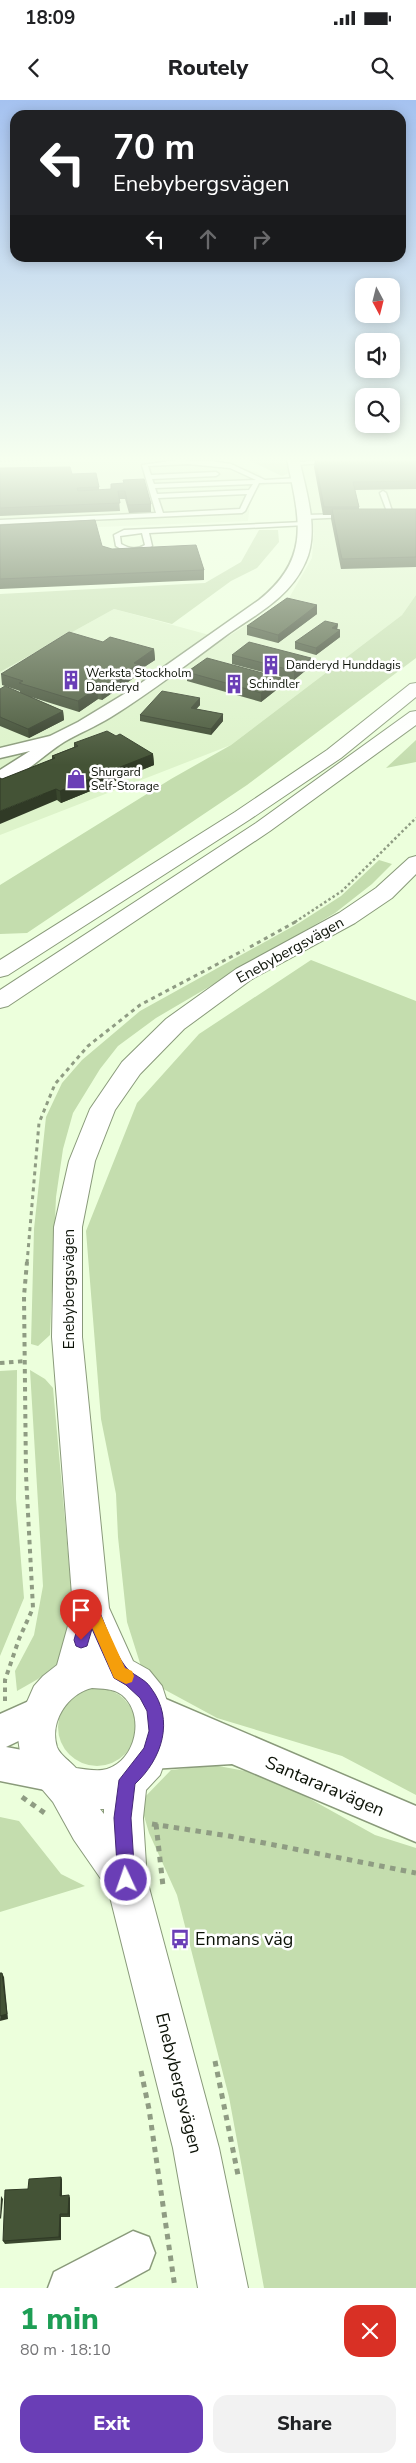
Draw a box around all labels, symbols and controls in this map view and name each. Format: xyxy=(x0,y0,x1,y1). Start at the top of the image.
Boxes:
text: 18:09 xyxy=(25,5,75,31)
text: Routely xyxy=(168,53,248,83)
icon: back xyxy=(20,54,48,82)
icon: search xyxy=(368,54,396,82)
text: 70 m xyxy=(113,124,195,171)
icon: left xyxy=(30,130,95,195)
text: Enebybergsvägen xyxy=(113,169,289,199)
icon: left xyxy=(141,225,169,253)
icon: ahead xyxy=(194,225,222,253)
icon: right xyxy=(247,225,275,253)
north arrow xyxy=(355,278,400,322)
map controls xyxy=(355,278,400,433)
button: sound xyxy=(355,333,400,378)
button: search xyxy=(355,388,400,433)
building icon: Danderyd Hunddagis xyxy=(260,654,282,676)
place label: Danderyd Hunddagis xyxy=(286,657,401,673)
place label: Werksta Stockholm Danderyd xyxy=(86,665,191,695)
building icon: Werksta Stockholm Danderyd xyxy=(60,669,82,691)
building icon: Schindler xyxy=(223,673,245,695)
place label: Schindler xyxy=(249,676,300,692)
place label: Shurgard Self-Storage xyxy=(91,764,159,794)
shop icon: Shurgard Self-Storage xyxy=(65,768,87,790)
street label: Enebybergsvägen xyxy=(233,912,347,988)
street label: Enebybergsvägen xyxy=(59,1229,79,1349)
pin xyxy=(60,1589,102,1640)
icon: arrive xyxy=(67,1596,95,1624)
street label: Santararavägen xyxy=(262,1750,388,1822)
position arrow xyxy=(99,1853,151,1905)
place label: Enmans väg xyxy=(195,1927,293,1951)
bus stop icon: Enmans väg xyxy=(169,1928,191,1950)
street label: Enebybergsvägen xyxy=(150,2010,208,2156)
text: 1 min xyxy=(20,2299,99,2340)
button: close xyxy=(344,2305,396,2357)
text: 80 m · 18:10 xyxy=(20,2339,111,2361)
button: Exit xyxy=(20,2395,203,2453)
button: Share xyxy=(213,2395,396,2453)

